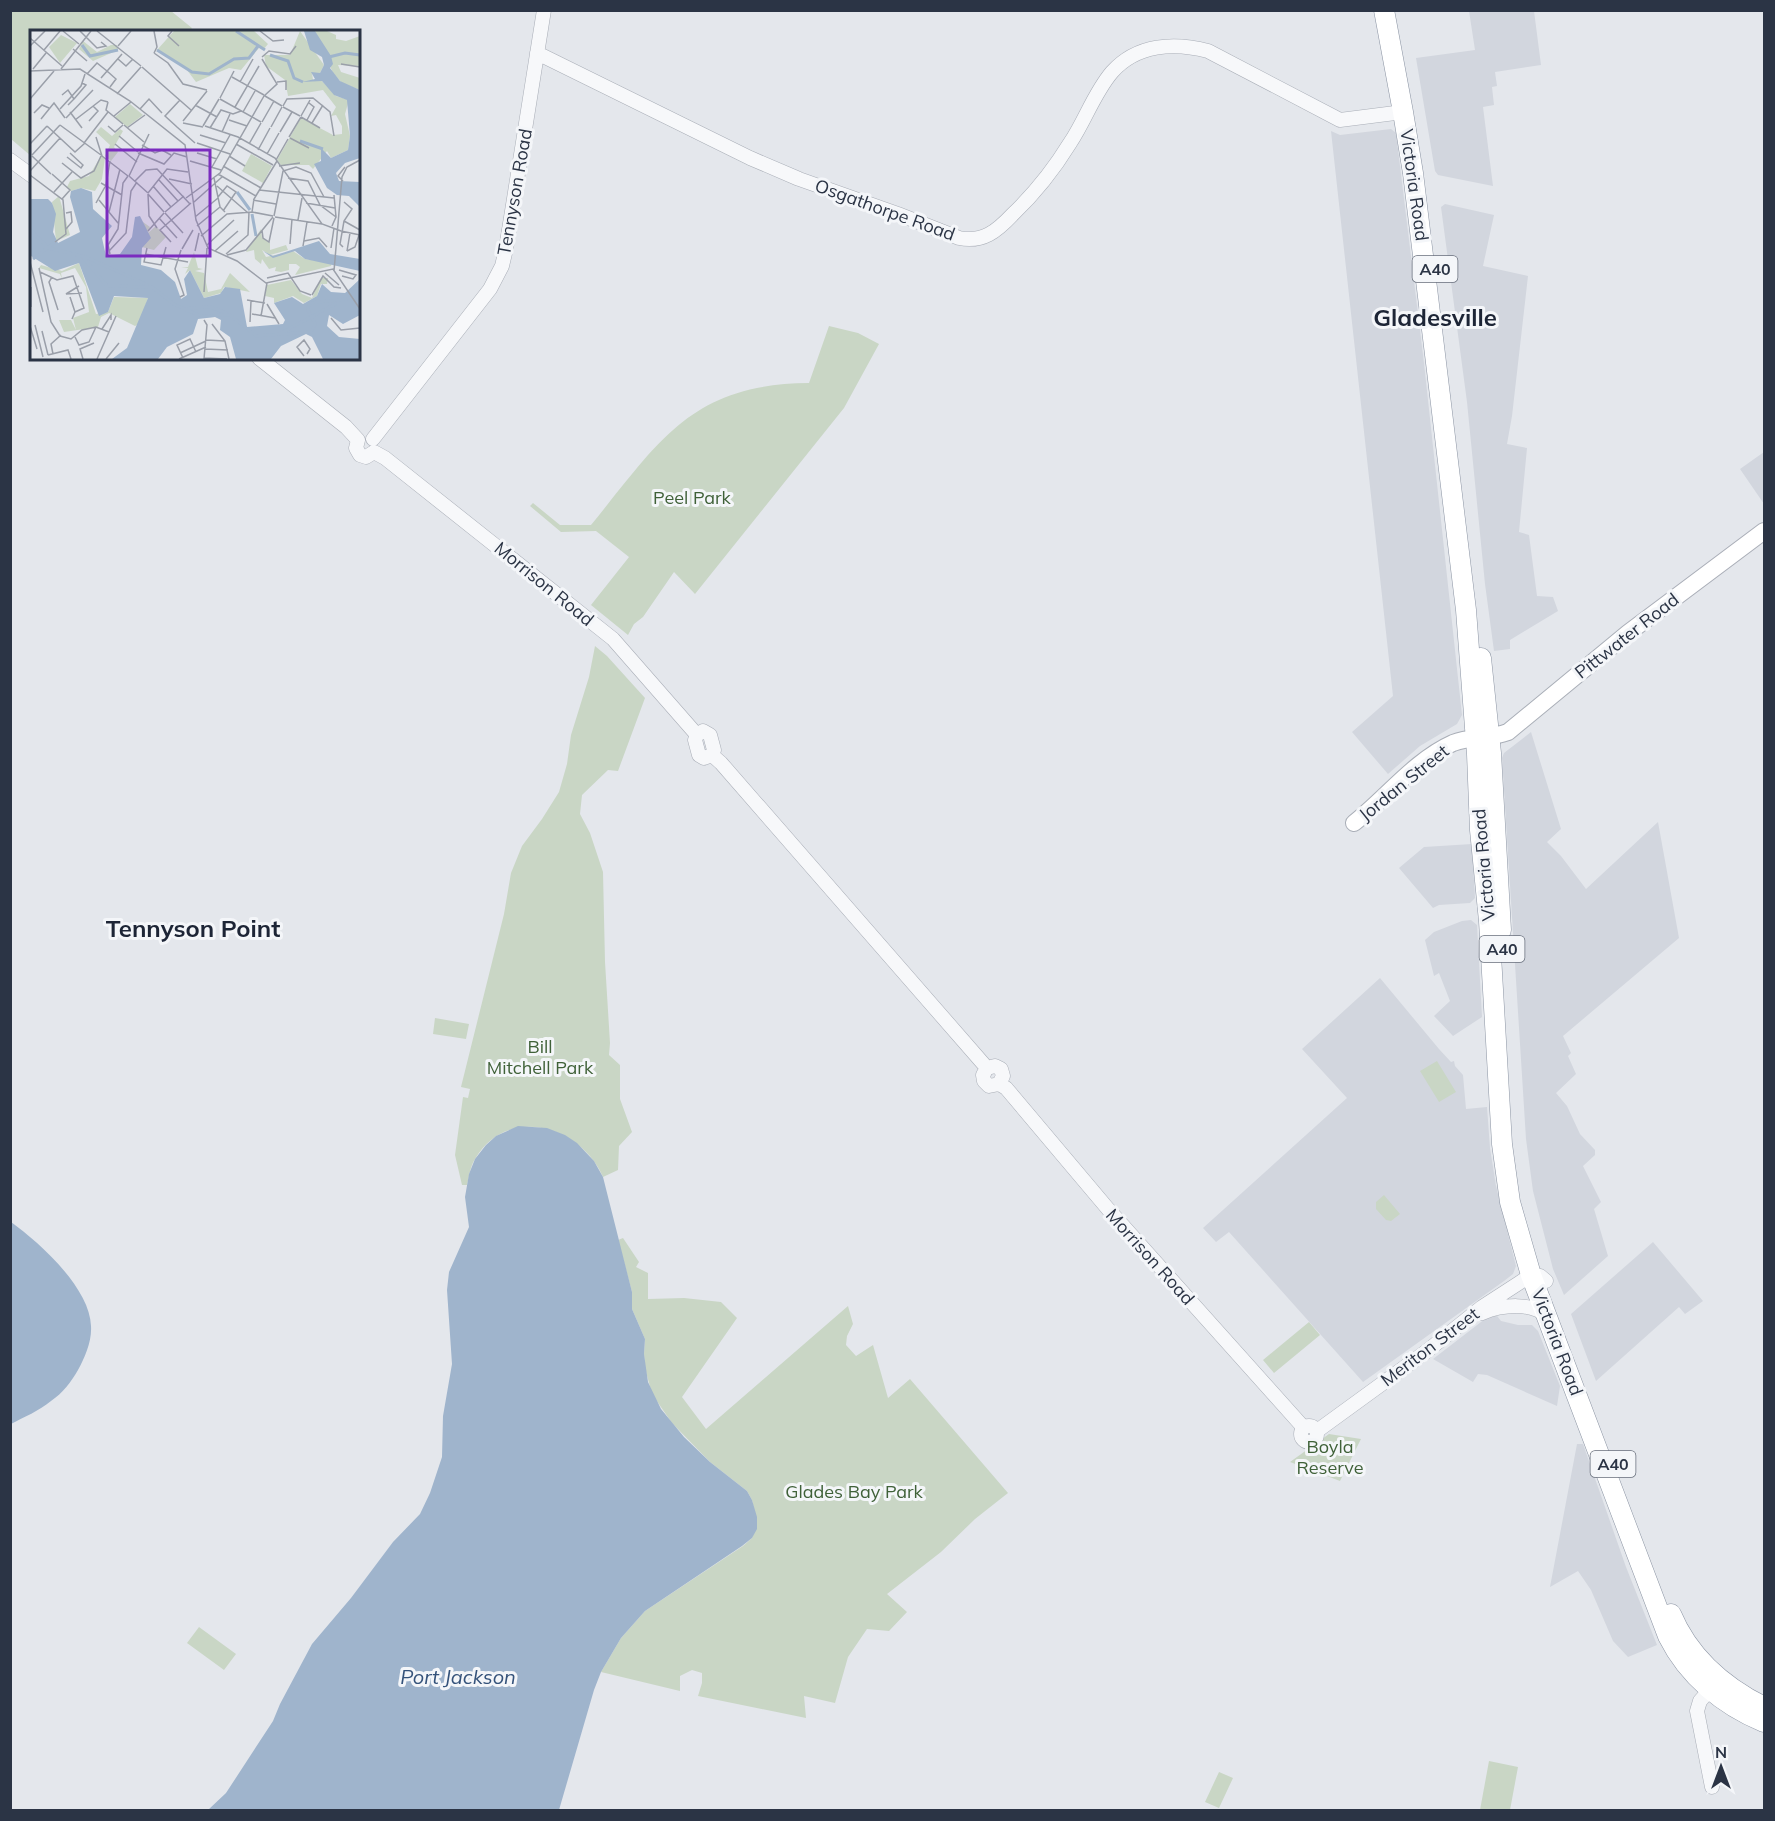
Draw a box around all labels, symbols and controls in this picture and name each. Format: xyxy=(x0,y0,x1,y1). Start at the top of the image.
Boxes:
inset map xyxy=(30,30,360,360)
street label: Tennyson Road xyxy=(492,127,537,257)
street label: Victoria Road xyxy=(1395,128,1434,242)
street label: Osgathorpe Road xyxy=(812,173,958,246)
road number: A40 xyxy=(1412,256,1458,282)
district label: Gladesville xyxy=(1373,302,1497,332)
park label: Peel Park xyxy=(653,486,732,509)
street label: Morrison Road xyxy=(490,536,599,631)
street label: Pittwater Road xyxy=(1570,588,1683,683)
street label: Jordan Street xyxy=(1354,739,1453,826)
street label: Victoria Road xyxy=(1467,808,1500,922)
district label: Tennyson Point xyxy=(106,913,280,943)
road number: A40 xyxy=(1480,936,1524,962)
park label: Bill Mitchell Park xyxy=(487,1035,594,1079)
street label: Morrison Road xyxy=(1101,1204,1200,1310)
street label: Victoria Road xyxy=(1527,1285,1588,1399)
street label: Meriton Street xyxy=(1376,1302,1484,1391)
park label: Boyla Reserve xyxy=(1296,1435,1364,1479)
road number: A40 xyxy=(1590,1451,1636,1477)
park label: Glades Bay Park xyxy=(785,1480,924,1503)
water label: Port Jackson xyxy=(400,1664,516,1689)
north arrow xyxy=(1691,1737,1751,1797)
text: N xyxy=(1715,1742,1727,1762)

